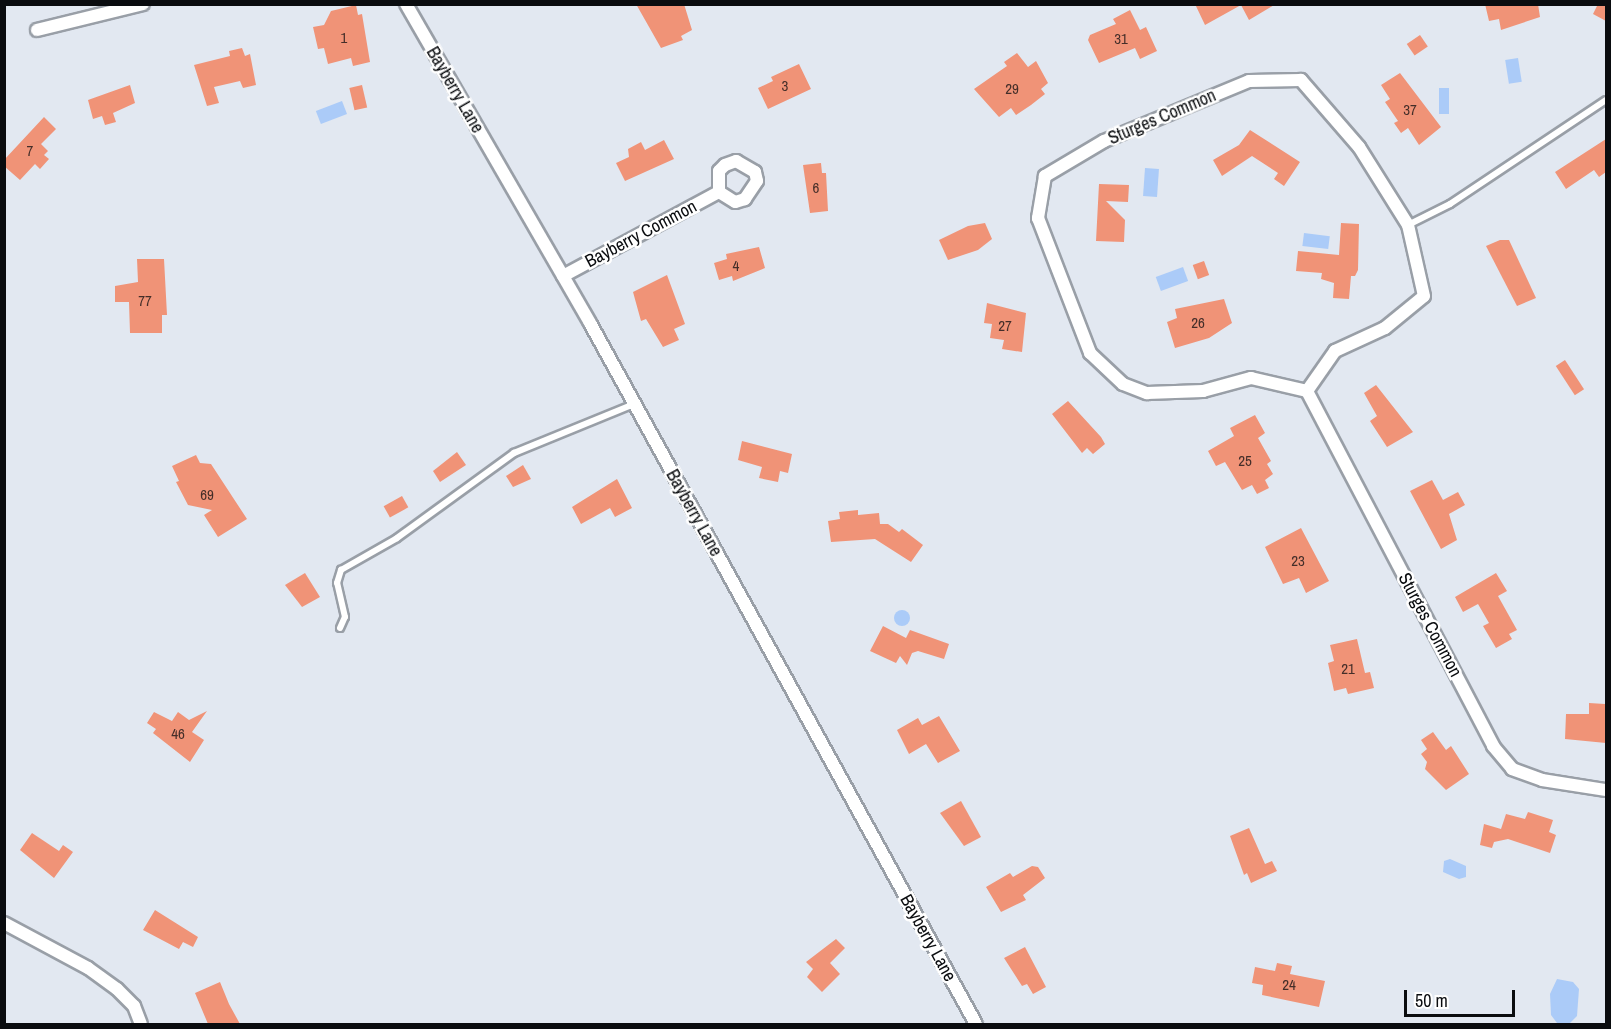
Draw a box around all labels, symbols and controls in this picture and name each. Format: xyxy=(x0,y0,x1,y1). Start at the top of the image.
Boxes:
house number: 1 xyxy=(341,29,347,47)
house number: 31 xyxy=(1114,30,1128,48)
street label: Bayberry Lane xyxy=(422,43,488,137)
house number: 3 xyxy=(782,77,788,95)
house number: 29 xyxy=(1005,80,1019,98)
street label: Sturges Common xyxy=(1105,85,1219,149)
house number: 37 xyxy=(1403,101,1417,119)
house number: 7 xyxy=(27,142,33,160)
house number: 6 xyxy=(813,179,819,197)
street label: Bayberry Common xyxy=(582,196,700,272)
house number: 4 xyxy=(733,257,739,275)
house number: 77 xyxy=(138,292,152,310)
house number: 26 xyxy=(1191,314,1205,332)
house number: 27 xyxy=(998,317,1012,335)
house number: 25 xyxy=(1238,452,1252,470)
street label: Bayberry Lane xyxy=(661,466,727,560)
house number: 69 xyxy=(200,486,214,504)
house number: 23 xyxy=(1291,552,1305,570)
street label: Sturges Common xyxy=(1394,569,1466,681)
house number: 21 xyxy=(1341,660,1355,678)
house number: 46 xyxy=(171,725,185,743)
street label: Bayberry Lane xyxy=(895,891,961,985)
house number: 24 xyxy=(1282,976,1296,994)
scale bar xyxy=(1407,978,1518,1016)
text: 50 m xyxy=(1415,988,1448,1013)

